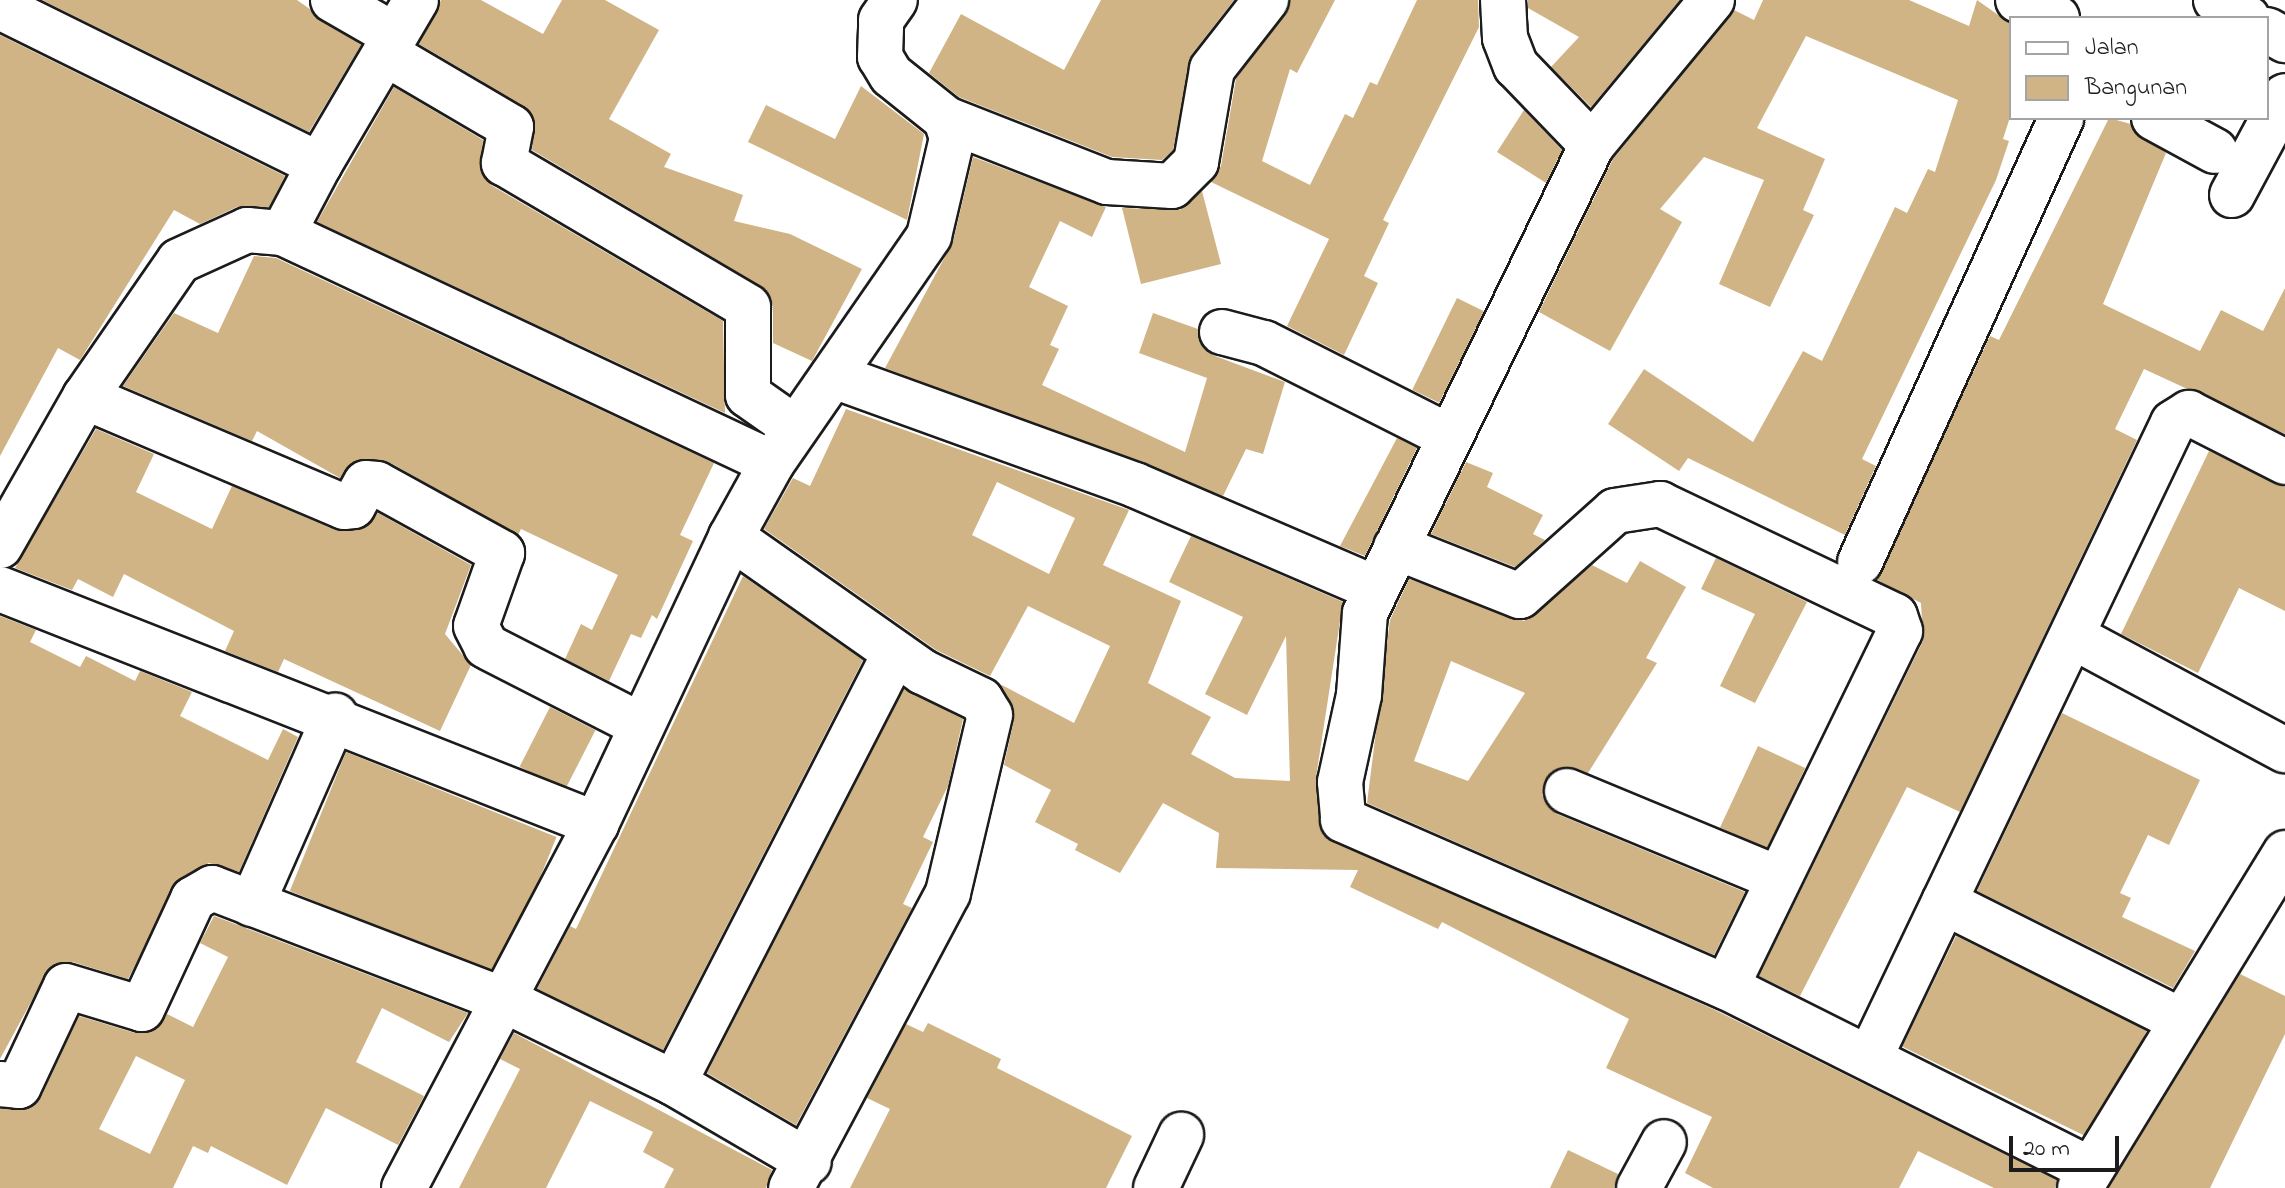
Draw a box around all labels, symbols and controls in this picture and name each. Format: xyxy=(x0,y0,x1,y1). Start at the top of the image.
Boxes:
legend xyxy=(2009,16,2269,120)
text: Jalan xyxy=(2085,31,2139,66)
text: Bangunan xyxy=(2085,71,2187,106)
scale bar xyxy=(2013,1120,2123,1170)
text: 20 m xyxy=(2023,1132,2070,1167)

